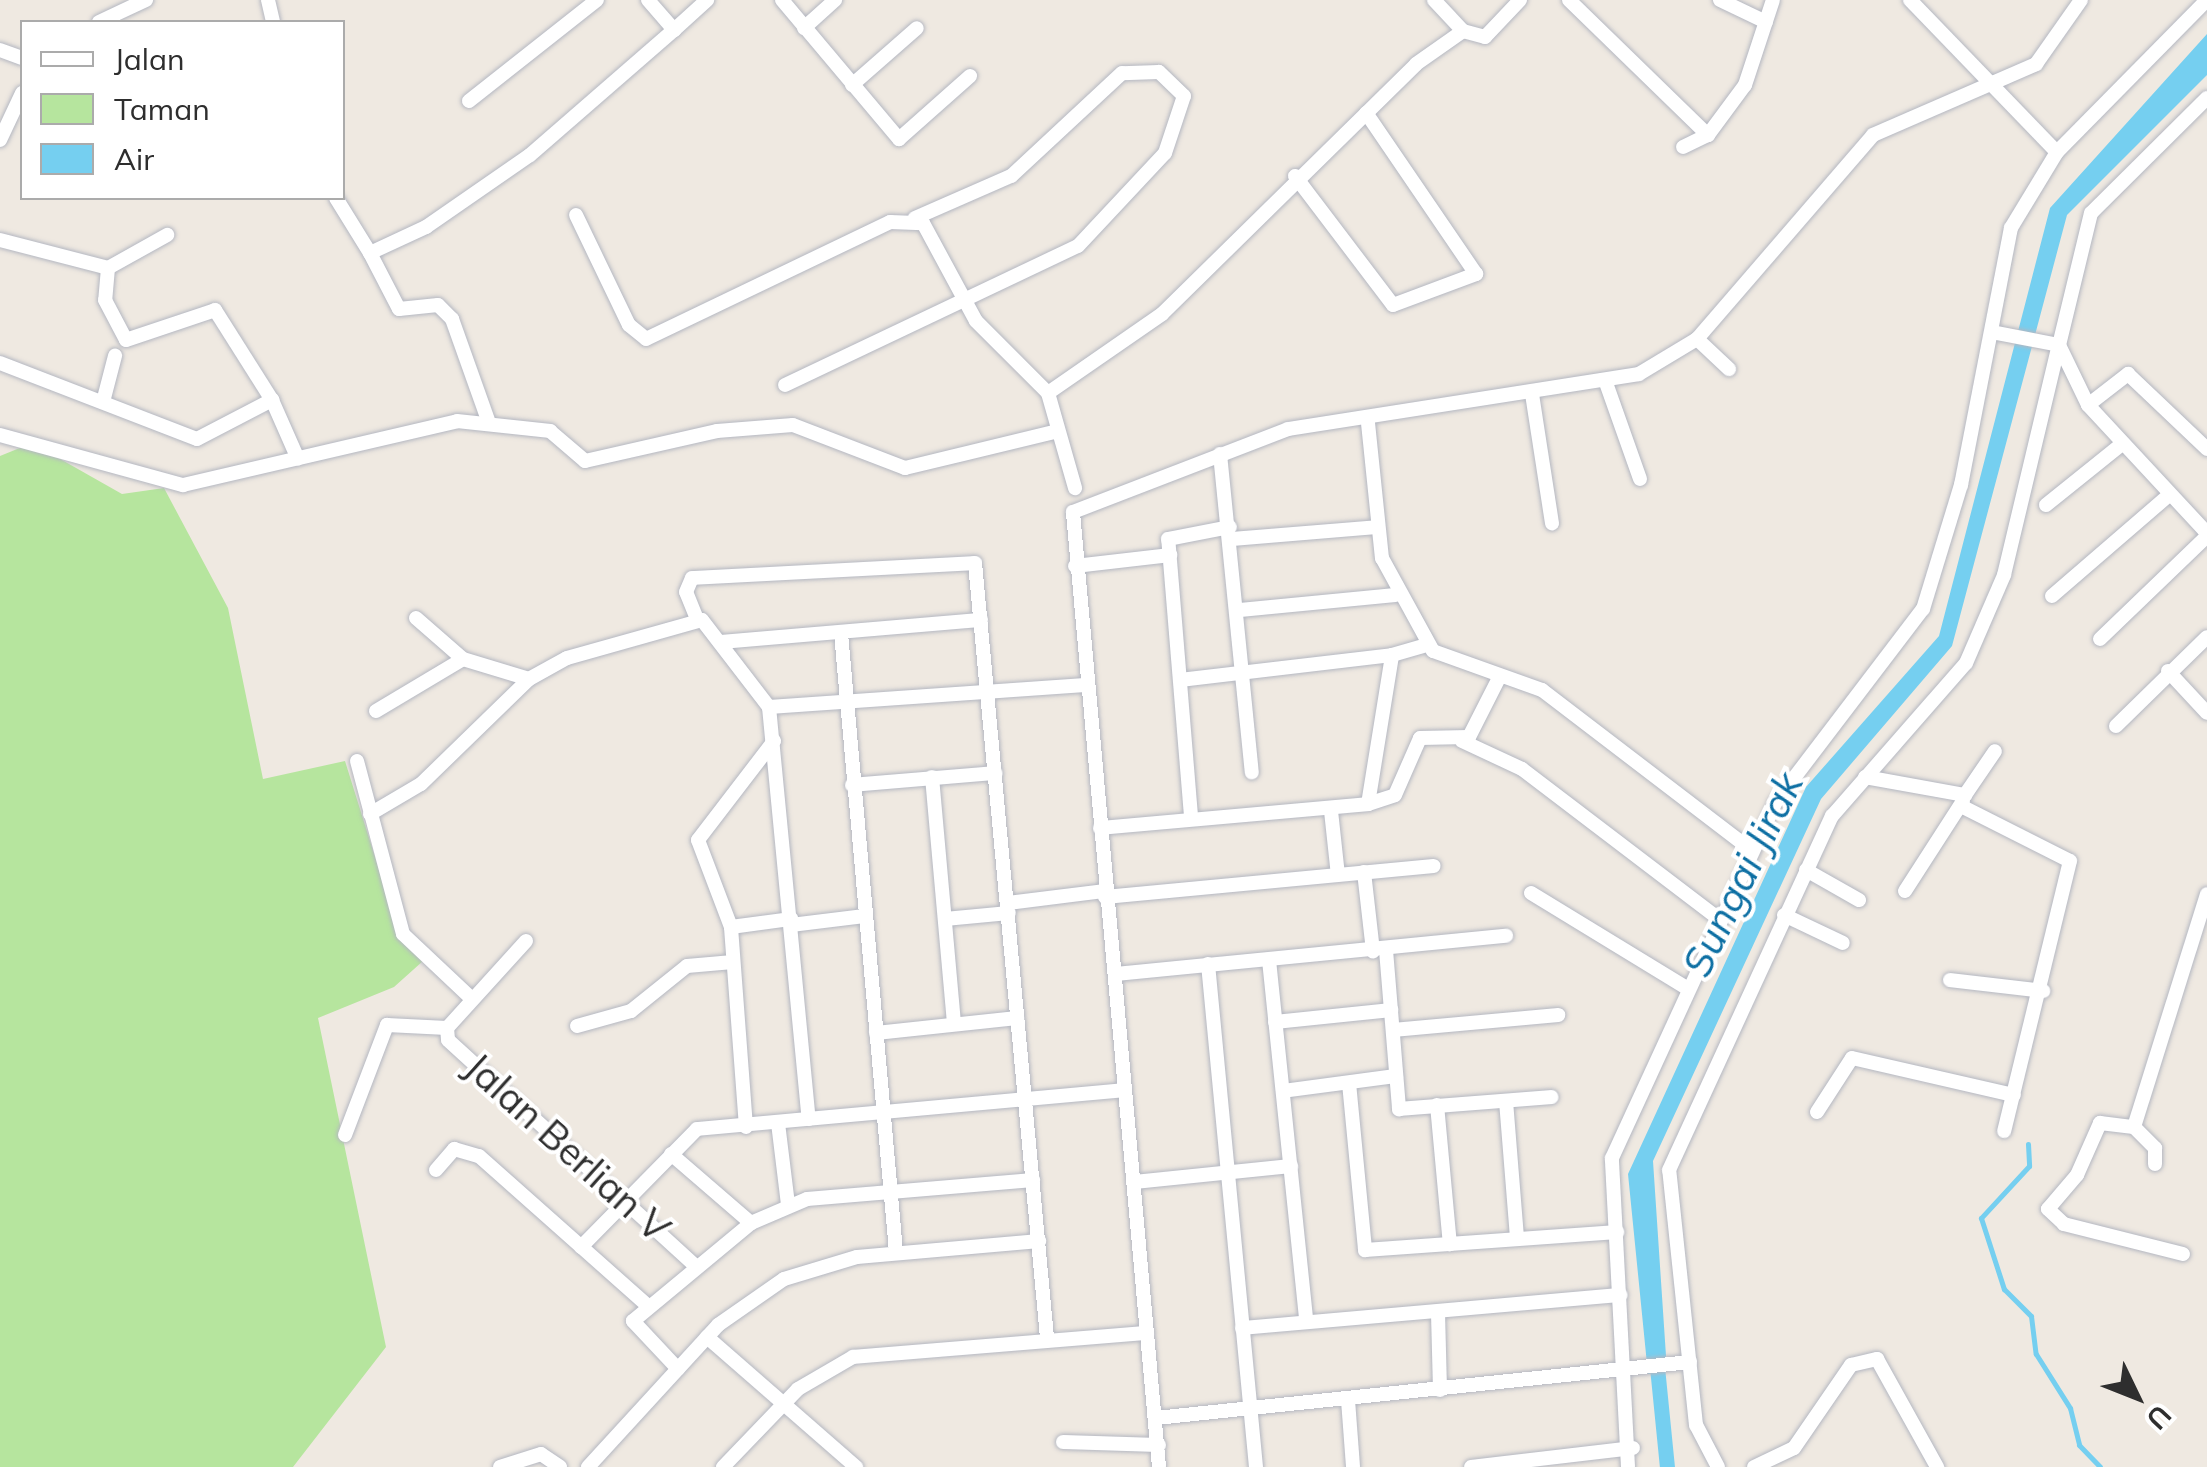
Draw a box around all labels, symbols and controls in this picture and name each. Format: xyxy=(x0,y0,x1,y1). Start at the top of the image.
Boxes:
legend xyxy=(20,20,345,200)
text: Jalan xyxy=(114,40,185,78)
text: Taman xyxy=(114,90,210,128)
text: Air xyxy=(114,140,154,178)
water label: Sungai Jirak xyxy=(1672,764,1812,984)
street label: Jalan Berlian V xyxy=(455,1044,679,1252)
north arrow xyxy=(2087,1347,2187,1447)
text: U xyxy=(2139,1398,2179,1437)

